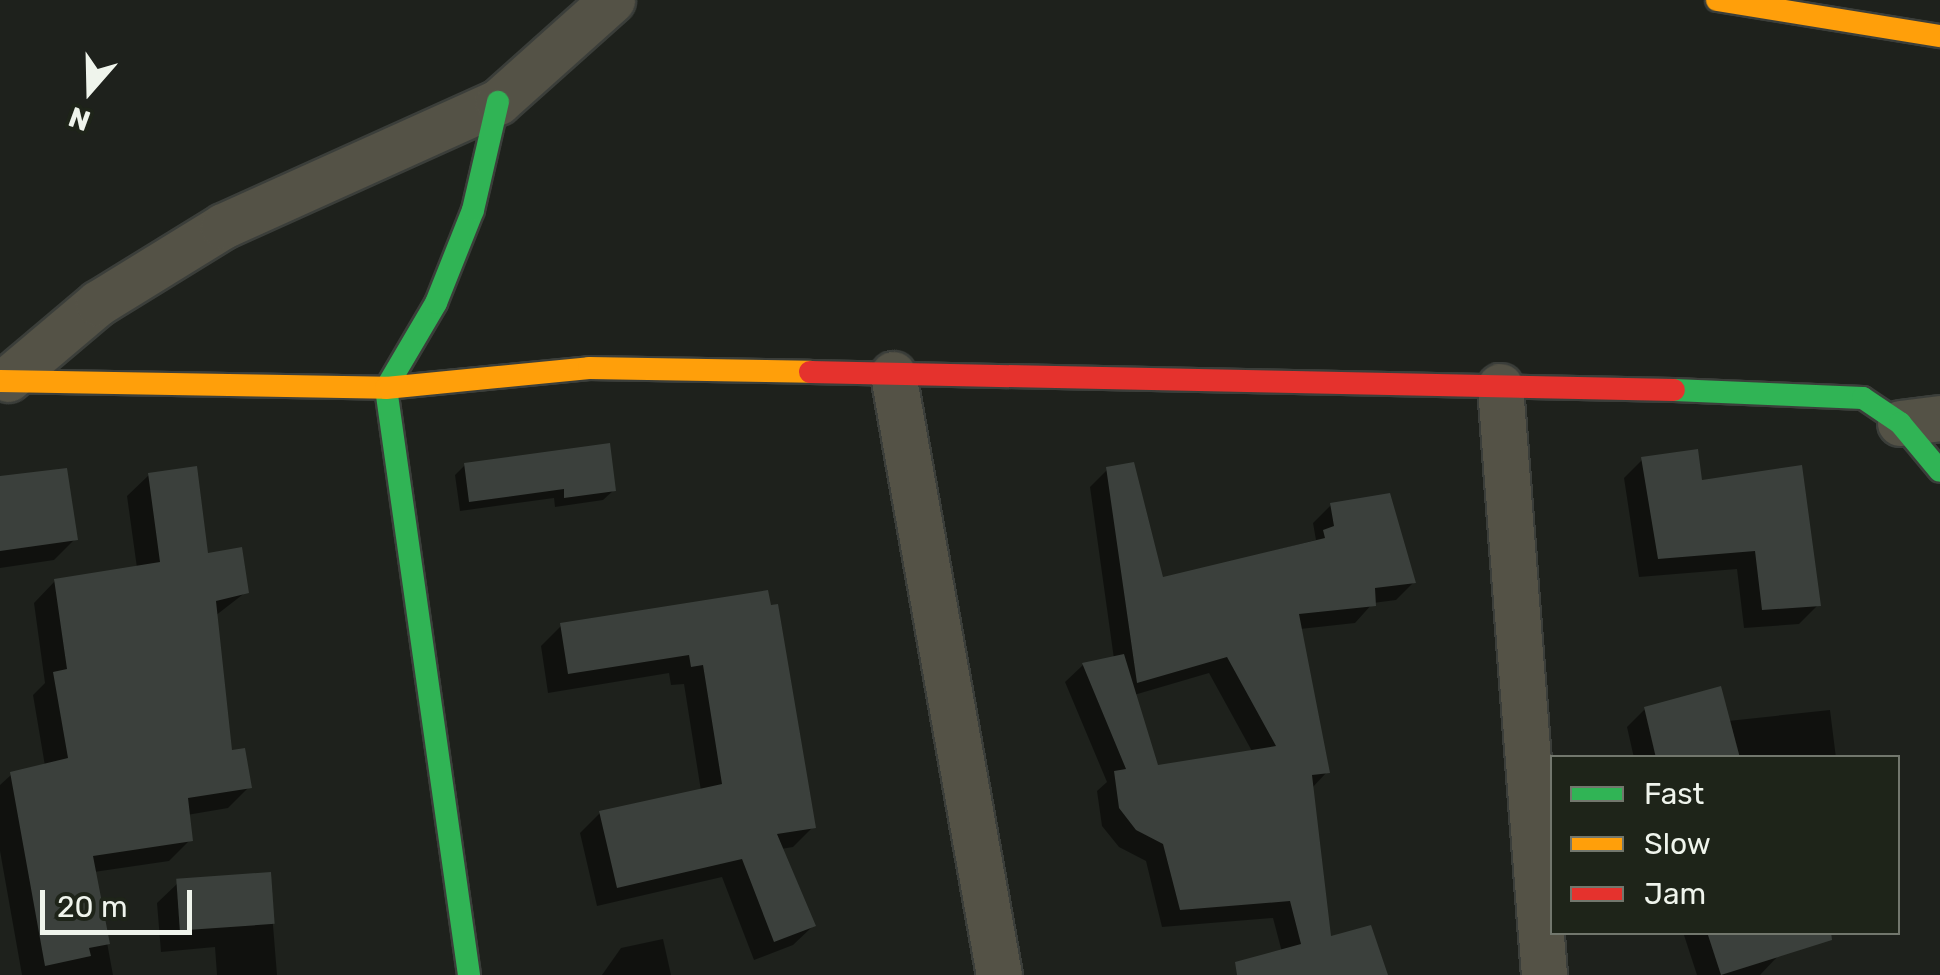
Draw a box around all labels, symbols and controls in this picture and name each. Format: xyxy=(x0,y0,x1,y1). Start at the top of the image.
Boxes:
north arrow xyxy=(40,40,140,140)
text: N xyxy=(64,100,95,138)
legend xyxy=(1550,755,1900,935)
text: Fast xyxy=(1644,776,1704,812)
text: Slow xyxy=(1644,826,1711,862)
scale bar xyxy=(45,870,198,932)
text: Jam xyxy=(1644,876,1706,912)
text: 20 m xyxy=(57,889,128,925)

